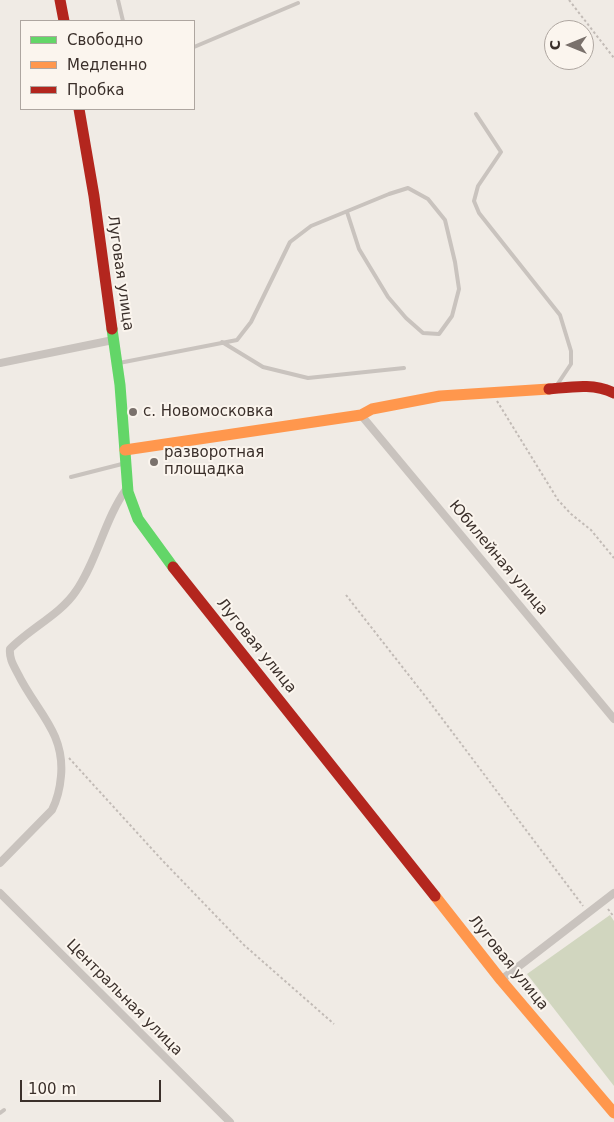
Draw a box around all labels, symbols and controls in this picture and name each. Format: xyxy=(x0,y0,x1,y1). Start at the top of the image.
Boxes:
legend xyxy=(20,20,195,110)
north arrow xyxy=(544,20,594,70)
text: Свободно xyxy=(67,31,143,49)
text: С xyxy=(547,40,563,50)
text: Медленно xyxy=(67,56,147,74)
text: Пробка xyxy=(67,81,124,99)
street label: Луговая улица xyxy=(103,214,137,332)
place label: с. Новомосковка xyxy=(143,403,273,421)
marker: с. Новомосковка xyxy=(127,406,139,418)
place label: разворотная площадка xyxy=(164,444,264,479)
marker: разворотная площадка xyxy=(148,456,160,468)
street label: Юбилейная улица xyxy=(445,497,551,619)
street label: Луговая улица xyxy=(212,595,300,697)
street label: Луговая улица xyxy=(464,912,552,1014)
street label: Центральная улица xyxy=(62,936,186,1060)
scale bar xyxy=(22,1070,164,1102)
text: 100 m xyxy=(28,1080,76,1098)

